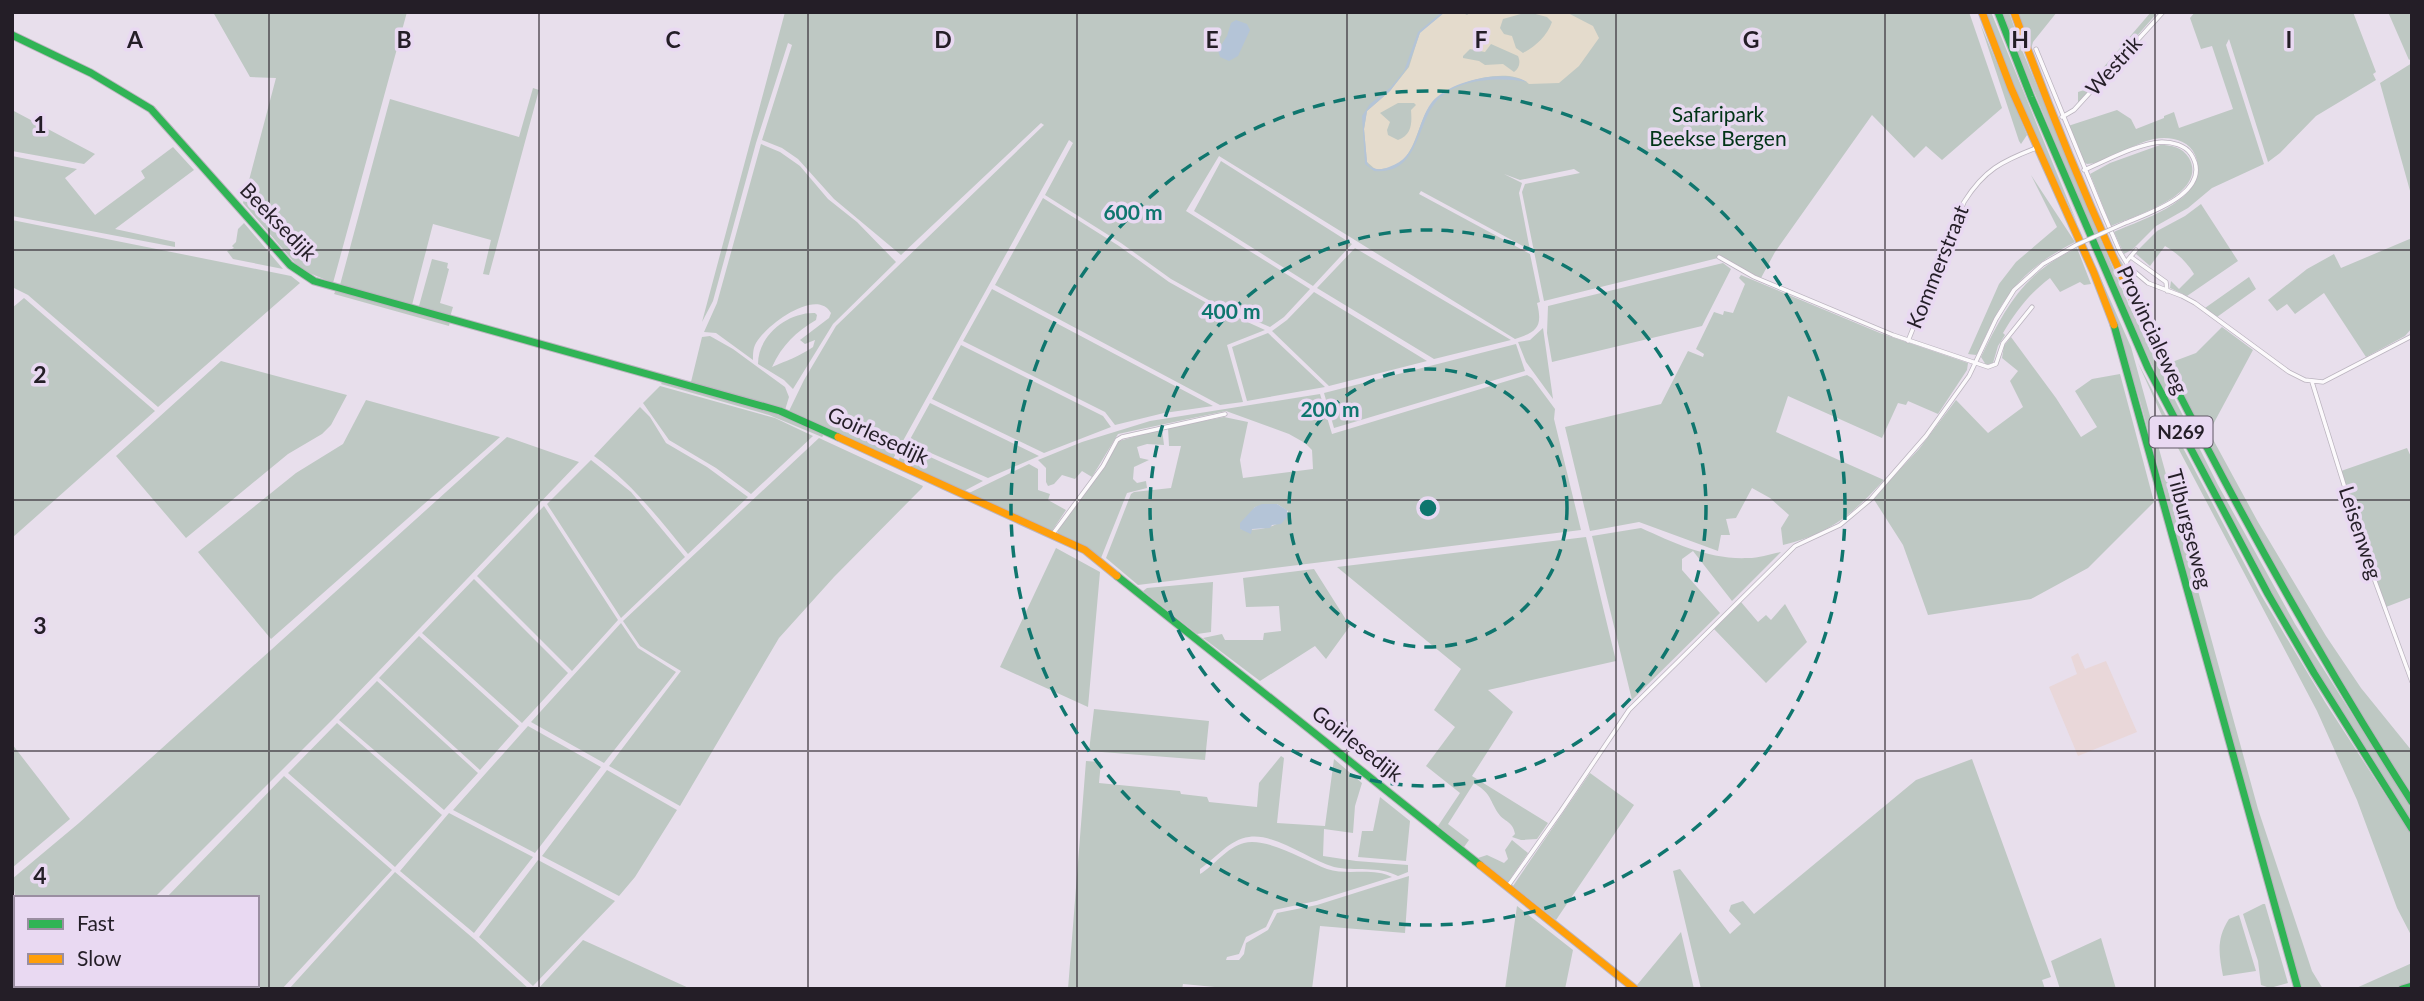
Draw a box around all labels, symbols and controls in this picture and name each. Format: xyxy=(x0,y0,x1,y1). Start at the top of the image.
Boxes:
text: A xyxy=(126,25,144,53)
text: B xyxy=(396,25,412,53)
text: C xyxy=(665,25,681,53)
text: D xyxy=(934,25,952,53)
text: E xyxy=(1205,25,1219,53)
text: F xyxy=(1474,25,1488,53)
text: G xyxy=(1743,25,1759,53)
text: H xyxy=(2011,25,2029,53)
text: I xyxy=(2286,25,2292,53)
street label: Westrik xyxy=(2080,30,2146,100)
park label: Safaripark Beekse Bergen xyxy=(1649,101,1787,150)
text: 1 xyxy=(33,110,47,138)
street label: Beeksedijk xyxy=(236,177,323,265)
text: 600 m xyxy=(1103,199,1163,224)
street label: Kommerstraat xyxy=(1901,201,1973,332)
street label: Provincialeweg xyxy=(2113,261,2194,398)
text: 400 m xyxy=(1201,298,1261,323)
text: 2 xyxy=(33,360,47,388)
text: 200 m xyxy=(1300,396,1360,421)
street label: Goirlesedijk xyxy=(824,400,933,469)
road number: N269 xyxy=(2150,416,2212,448)
street label: Tilburgseweg xyxy=(2163,466,2218,591)
street label: Leisenweg xyxy=(2335,483,2388,582)
centre of rings xyxy=(1416,496,1440,520)
text: 3 xyxy=(33,611,47,639)
street label: Goirlesedijk xyxy=(1307,700,1409,786)
text: 4 xyxy=(33,861,47,889)
legend xyxy=(14,896,259,987)
text: Fast xyxy=(77,910,115,935)
text: Slow xyxy=(77,945,122,970)

